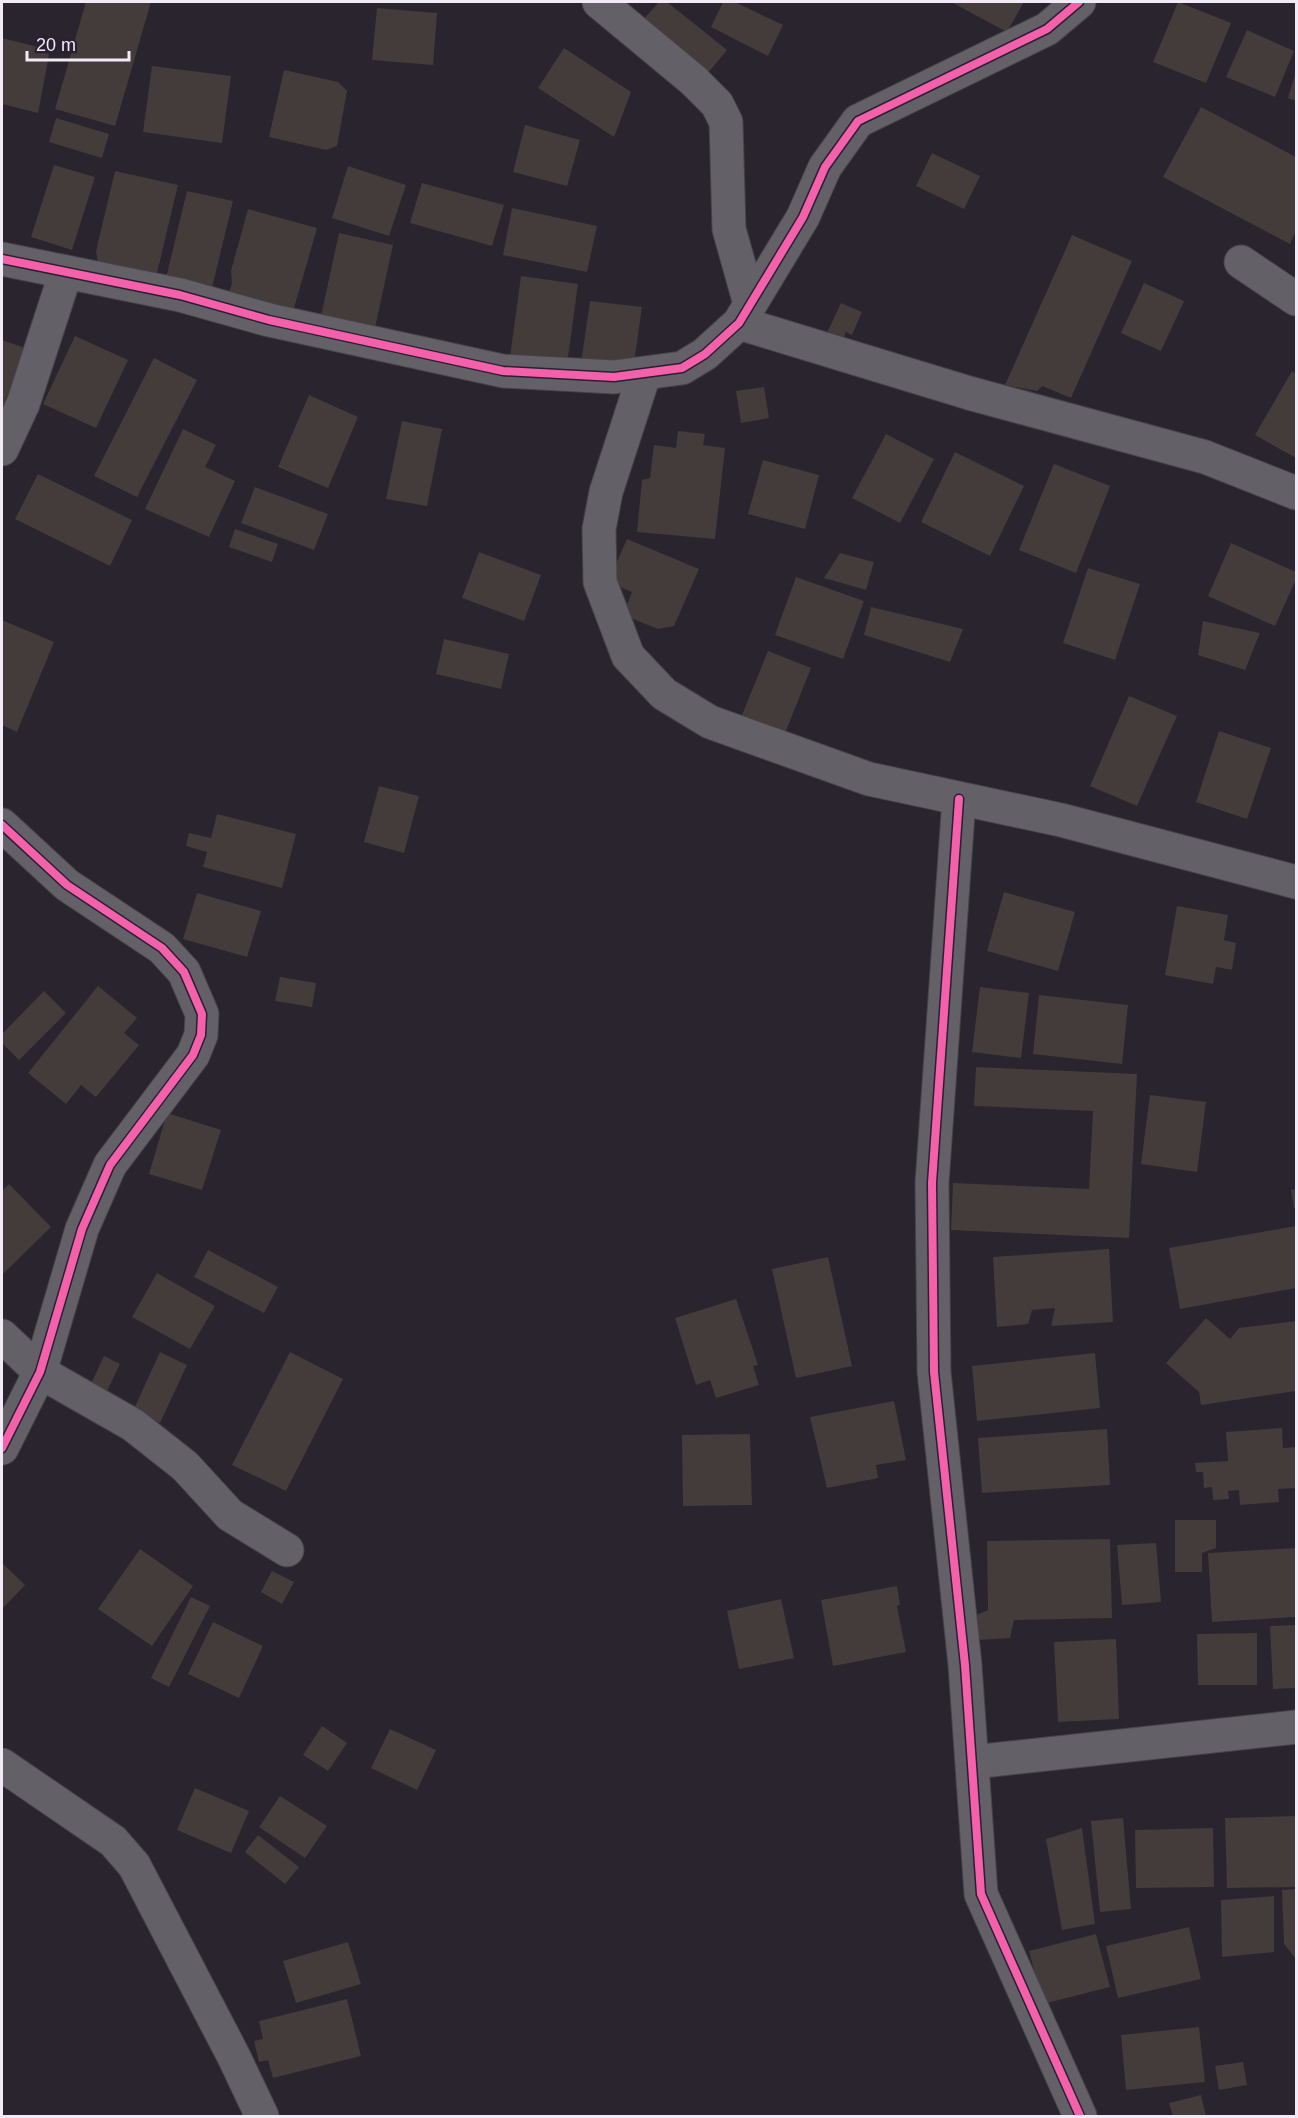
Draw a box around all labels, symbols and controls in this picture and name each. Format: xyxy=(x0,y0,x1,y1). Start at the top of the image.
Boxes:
scale bar xyxy=(27,24,129,62)
text: 20 m xyxy=(36,35,76,55)

